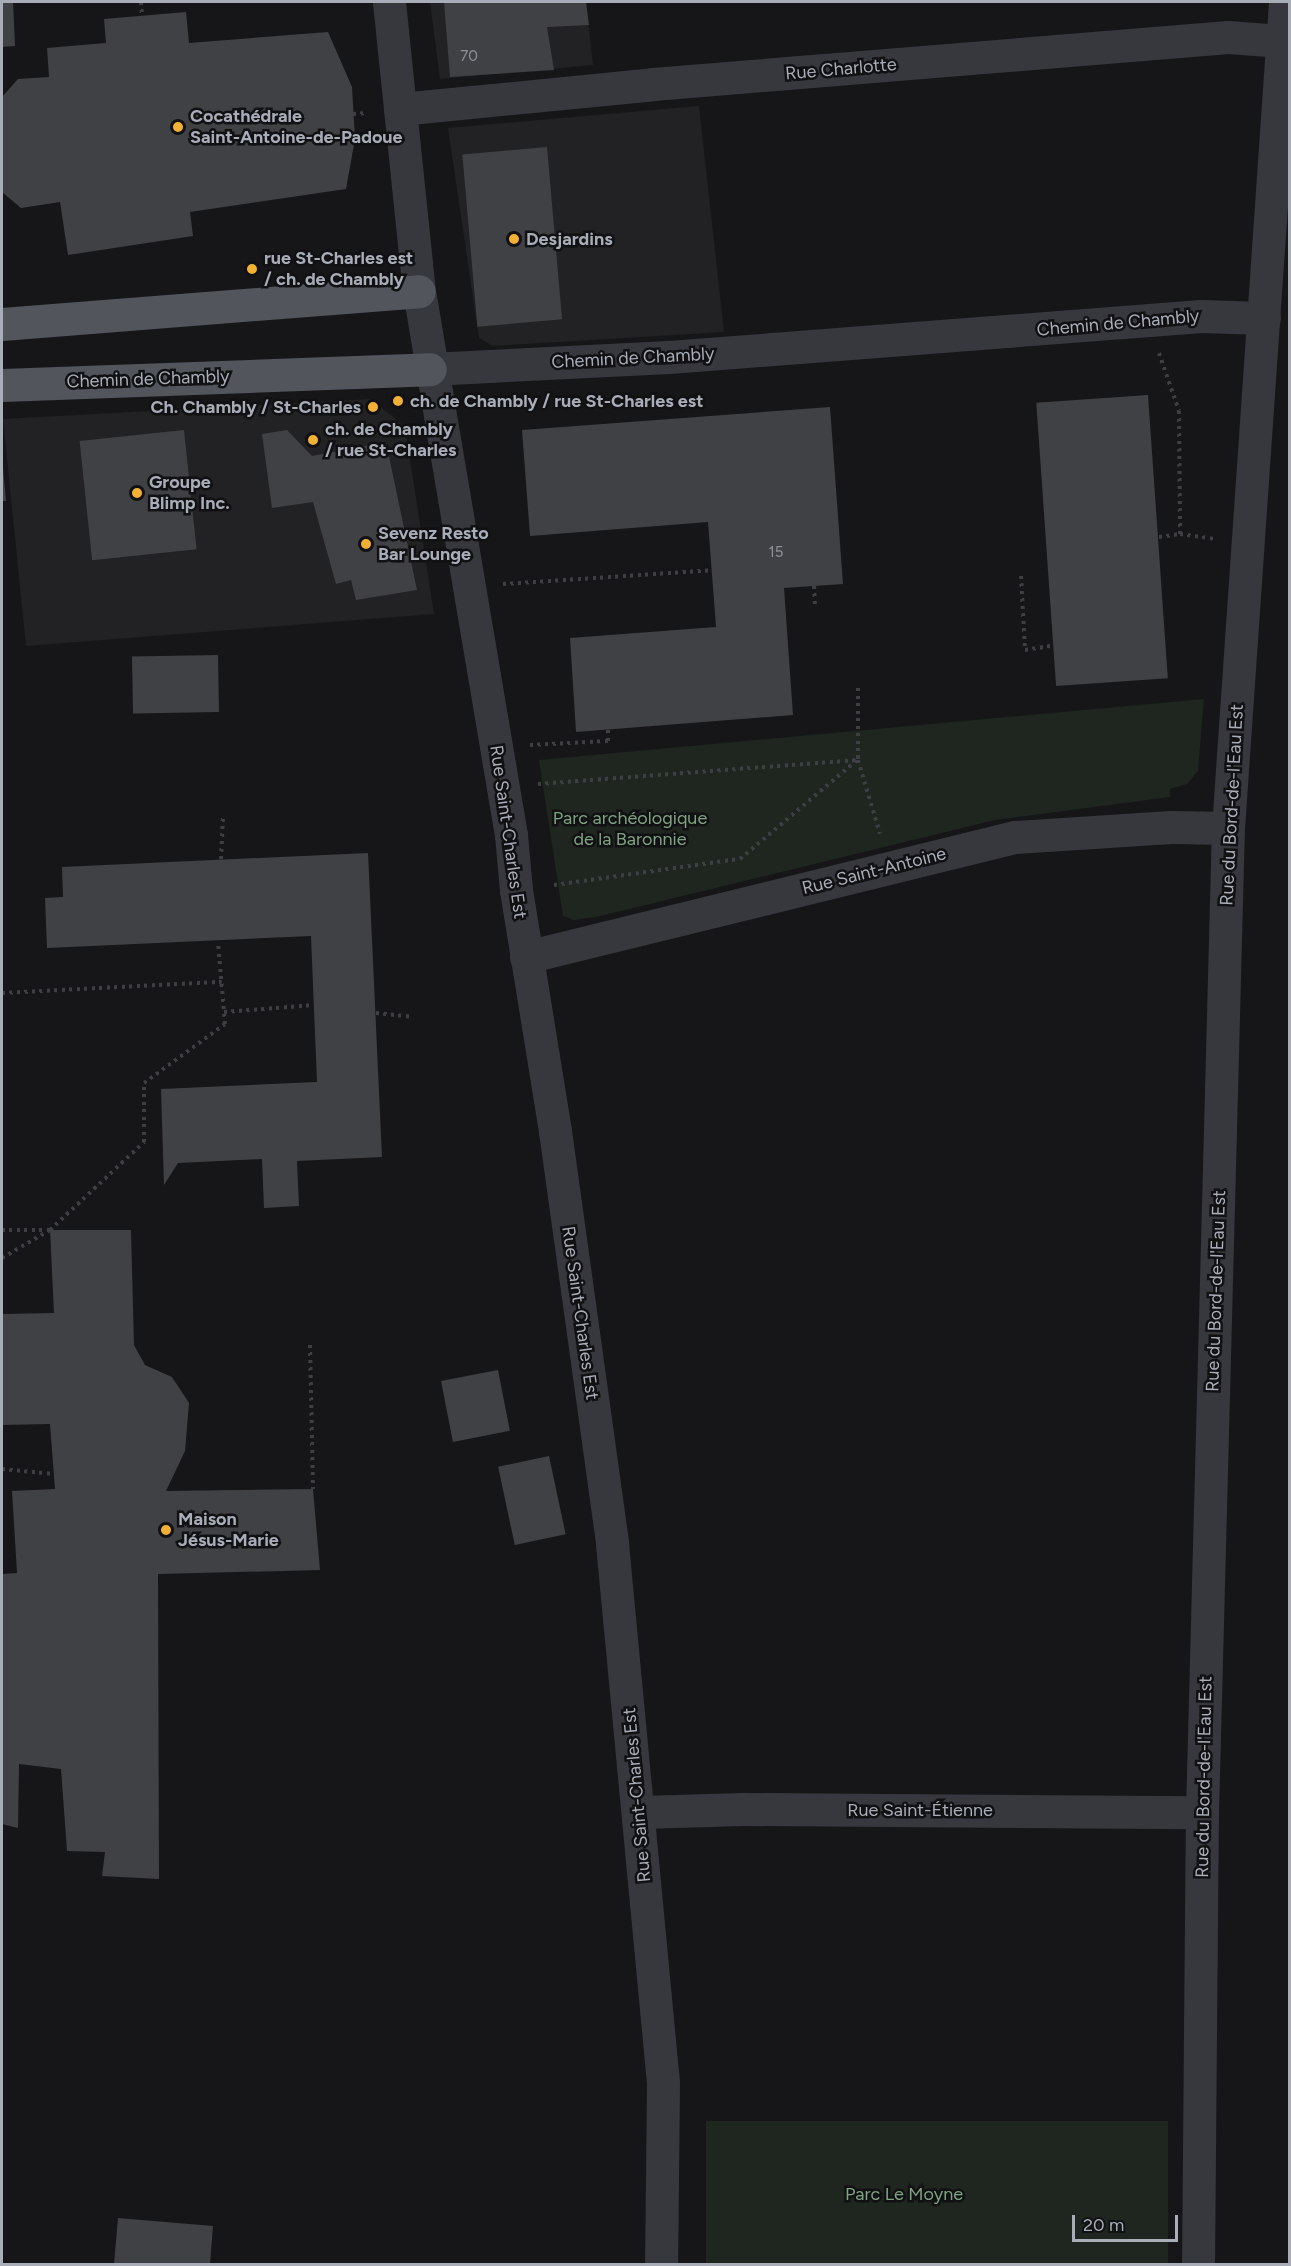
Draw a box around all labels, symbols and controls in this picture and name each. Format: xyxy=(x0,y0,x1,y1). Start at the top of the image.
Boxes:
house number: 70 xyxy=(460,48,478,66)
street label: Rue Charlotte xyxy=(784,53,898,85)
place label: Cocathédrale Saint-Antoine-de-Padoue xyxy=(190,106,403,148)
marker: Cocathédrale Saint-Antoine-de-Padoue xyxy=(171,120,185,134)
place label: Desjardins xyxy=(526,228,613,250)
marker: Desjardins xyxy=(507,232,521,246)
place label: rue St-Charles est / ch. de Chambly xyxy=(264,248,413,290)
marker: rue St-Charles est / ch. de Chambly xyxy=(245,262,259,276)
street label: Chemin de Chambly xyxy=(1036,305,1200,341)
street label: Chemin de Chambly xyxy=(551,343,715,373)
street label: Chemin de Chambly xyxy=(66,365,230,393)
place label: ch. de Chambly / rue St-Charles est xyxy=(410,390,703,412)
marker: ch. de Chambly / rue St-Charles est xyxy=(391,394,405,408)
place label: Ch. Chambly / St-Charles xyxy=(150,396,361,418)
marker: Ch. Chambly / St-Charles xyxy=(366,400,380,414)
place label: ch. de Chambly / rue St-Charles xyxy=(325,419,456,462)
marker: ch. de Chambly / rue St-Charles xyxy=(306,433,320,447)
place label: Groupe Blimp Inc. xyxy=(149,472,230,514)
marker: Groupe Blimp Inc. xyxy=(130,486,144,500)
place label: Sevenz Resto Bar Lounge xyxy=(378,523,489,566)
marker: Sevenz Resto Bar Lounge xyxy=(359,537,373,551)
house number: 15 xyxy=(769,544,783,562)
street label: Rue du Bord-de-l'Eau Est xyxy=(1216,704,1248,906)
street label: Rue Saint-Charles Est xyxy=(485,744,531,920)
park label: Parc archéologique de la Baronnie xyxy=(553,808,707,850)
street label: Rue Saint-Antoine xyxy=(800,843,948,899)
street label: Rue du Bord-de-l'Eau Est xyxy=(1202,1190,1230,1392)
street label: Rue Saint-Charles Est xyxy=(557,1225,603,1401)
place label: Maison Jésus-Marie xyxy=(178,1509,279,1552)
marker: Maison Jésus-Marie xyxy=(159,1523,173,1537)
street label: Rue du Bord-de-l'Eau Est xyxy=(1191,1676,1217,1878)
street label: Rue Saint-Charles Est xyxy=(619,1707,655,1883)
street label: Rue Saint-Étienne xyxy=(847,1799,993,1821)
park label: Parc Le Moyne xyxy=(845,2183,963,2205)
scale bar xyxy=(1075,2203,1182,2241)
text: 20 m xyxy=(1083,2214,1124,2236)

